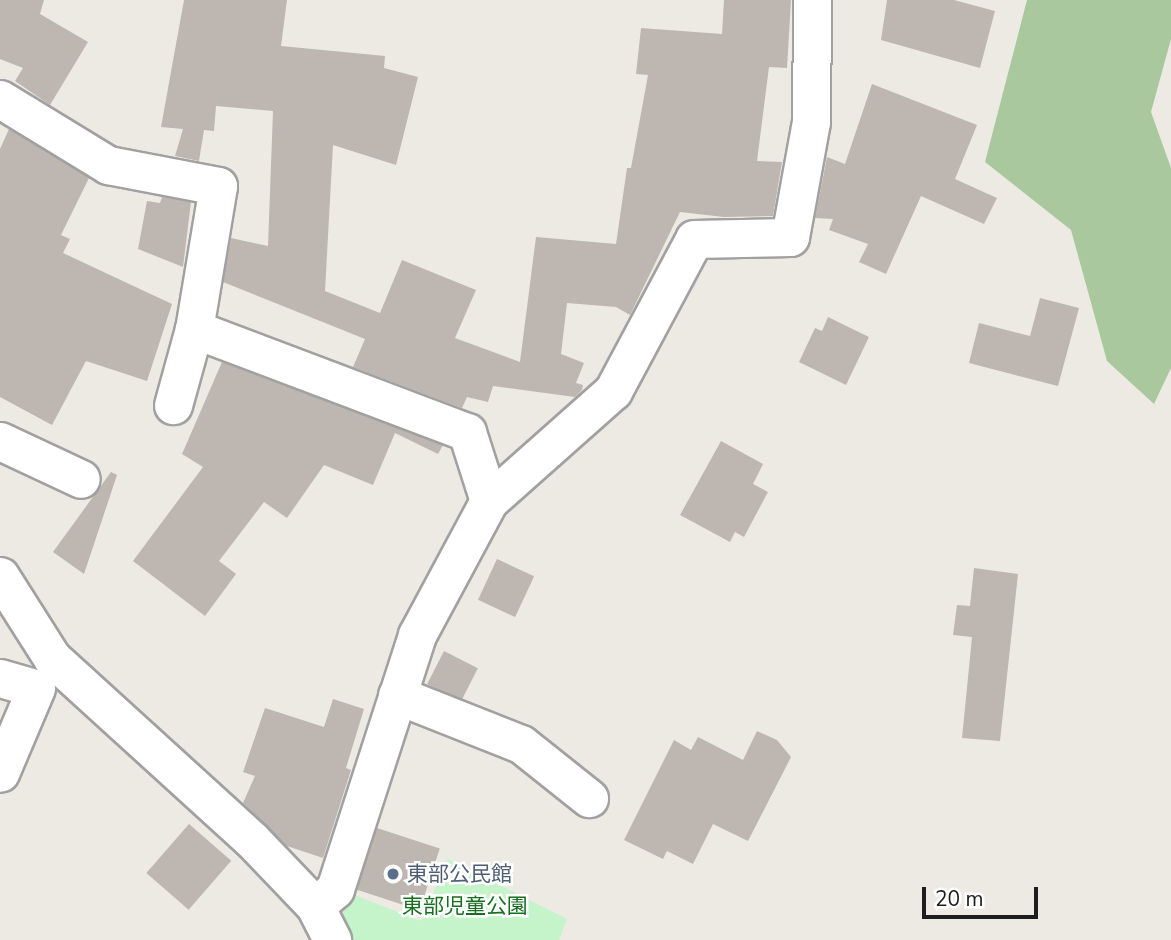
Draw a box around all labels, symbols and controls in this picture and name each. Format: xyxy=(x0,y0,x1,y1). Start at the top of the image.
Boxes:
place label: 東部公民館 xyxy=(407,861,512,887)
marker: 東部公民館 xyxy=(385,866,401,882)
scale bar xyxy=(926,874,1042,918)
text: 20 m xyxy=(935,885,984,913)
park label: 東部児童公園 xyxy=(402,893,528,919)

